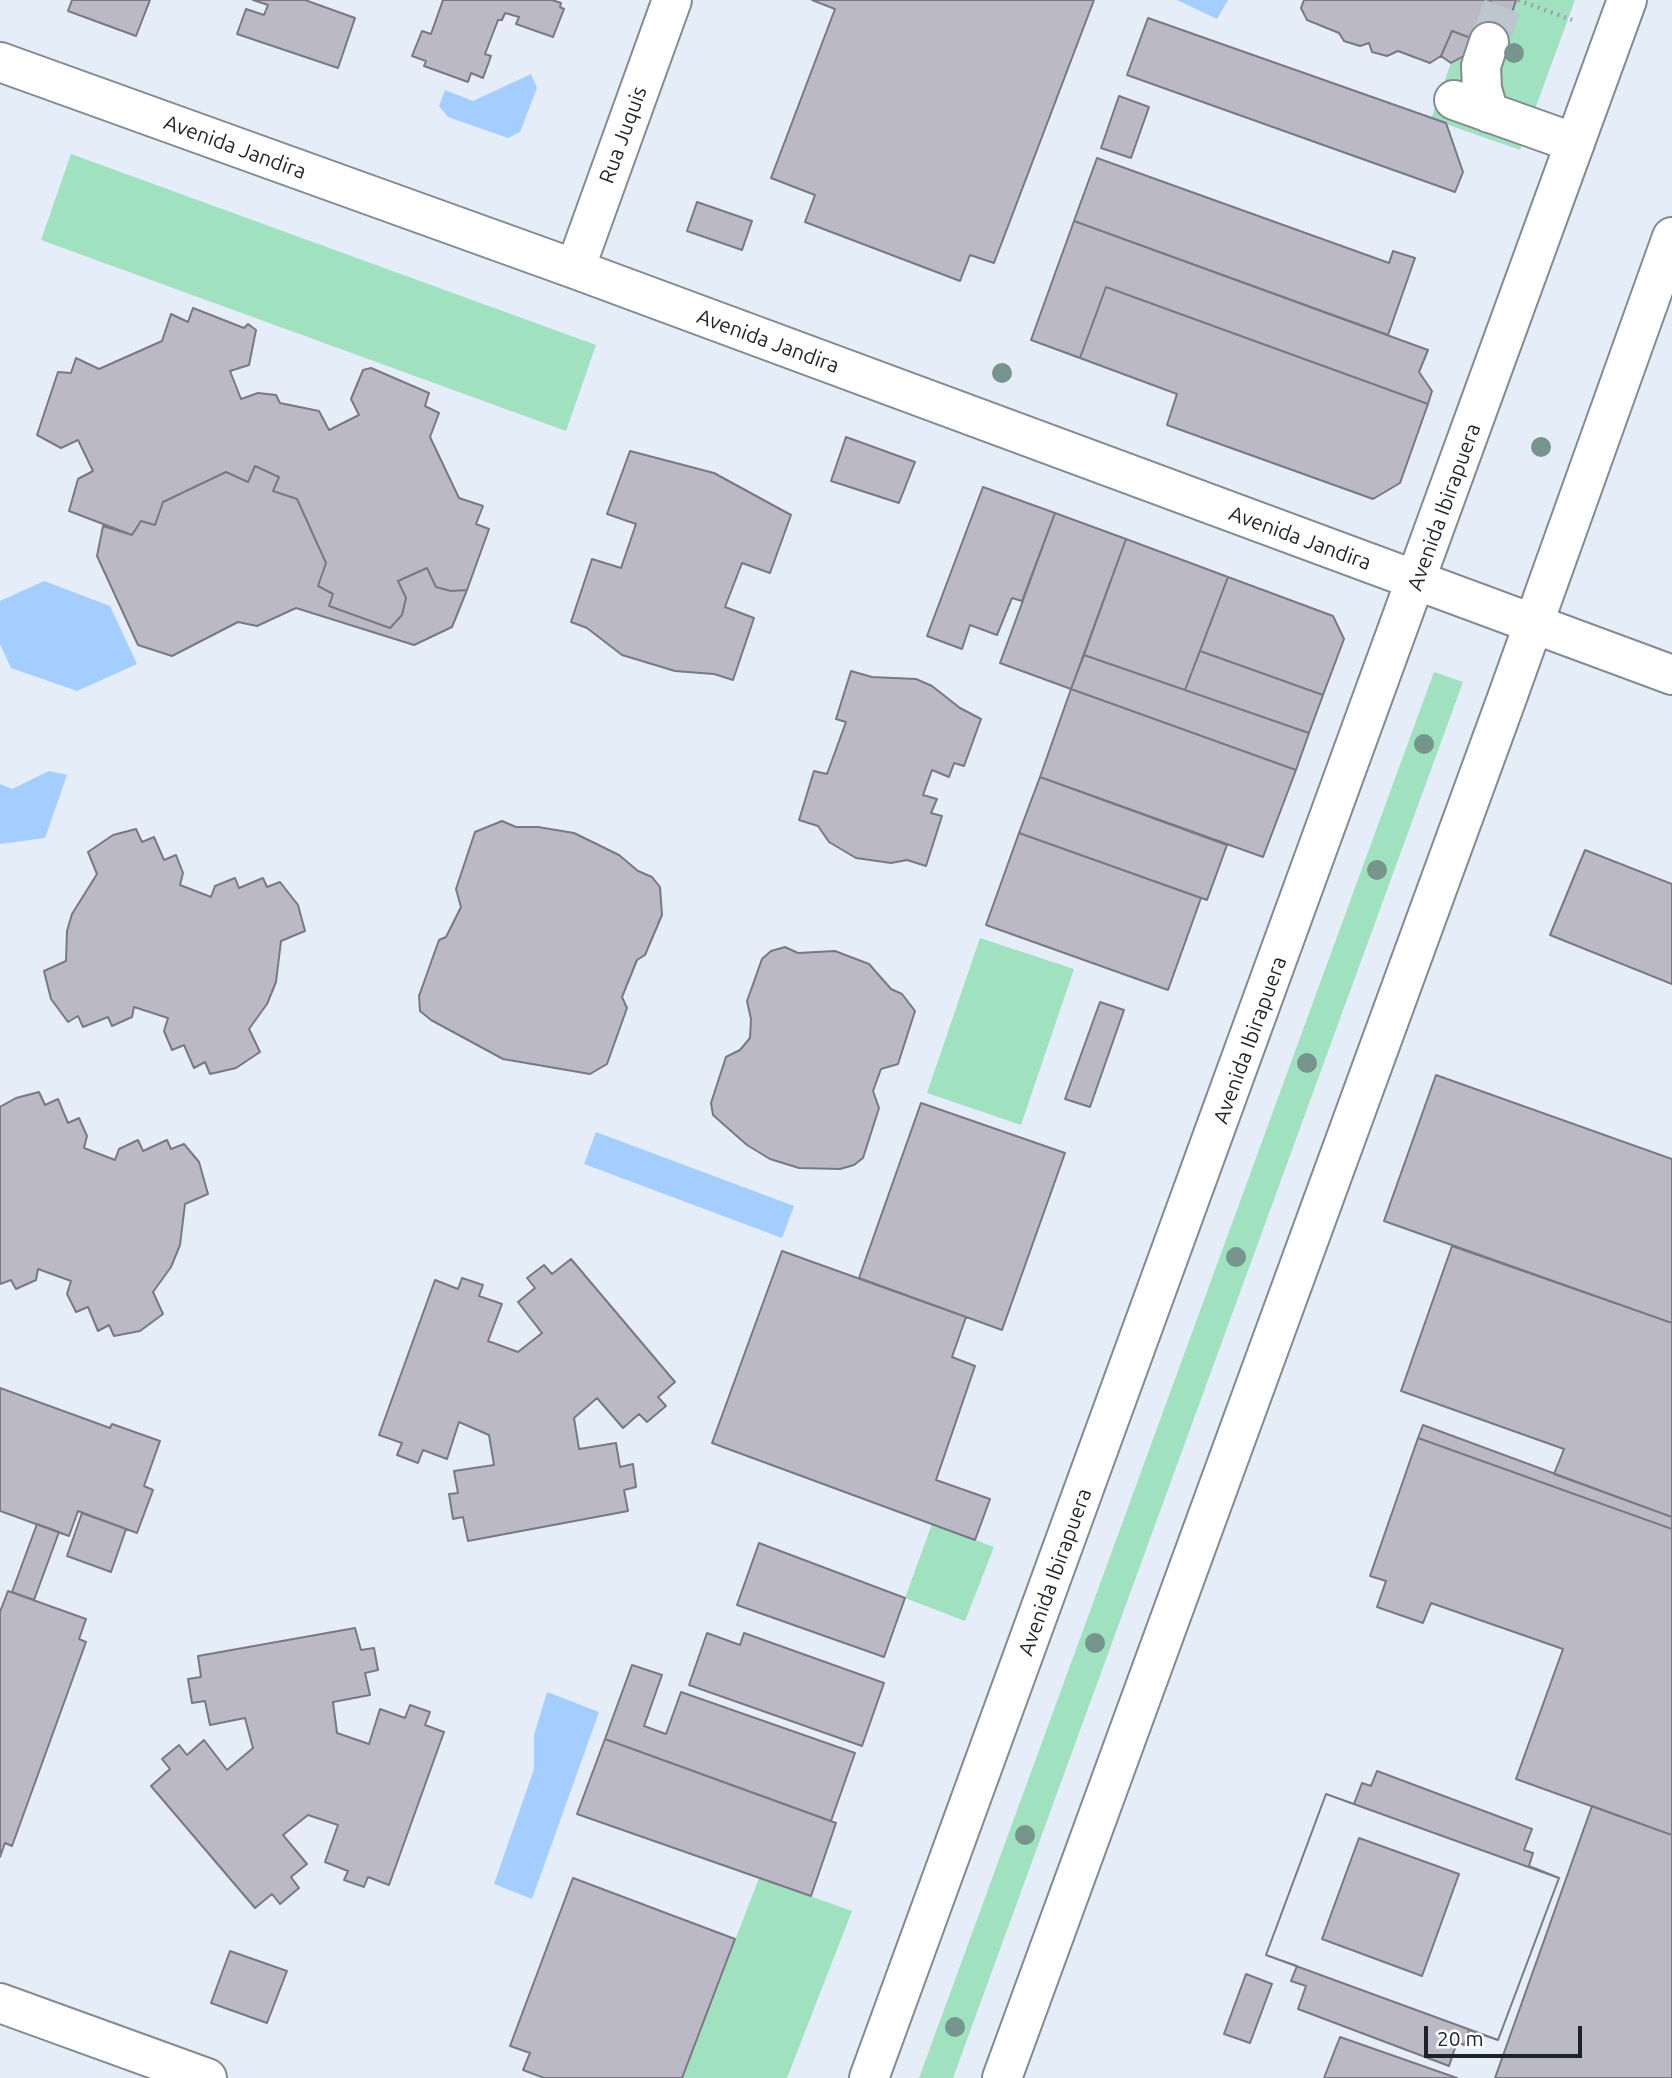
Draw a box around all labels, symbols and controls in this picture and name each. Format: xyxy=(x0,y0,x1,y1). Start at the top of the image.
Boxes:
street label: Rua Juquis xyxy=(594,83,652,187)
street label: Avenida Jandira xyxy=(160,110,310,184)
street label: Avenida Jandira xyxy=(693,304,843,378)
street label: Avenida Ibirapuera xyxy=(1402,420,1486,594)
street label: Avenida Jandira xyxy=(1225,501,1375,575)
street label: Avenida Ibirapuera xyxy=(1208,953,1292,1127)
street label: Avenida Ibirapuera xyxy=(1013,1485,1097,1659)
scale bar xyxy=(1427,2011,1584,2056)
text: 20 m xyxy=(1437,2026,1484,2050)

